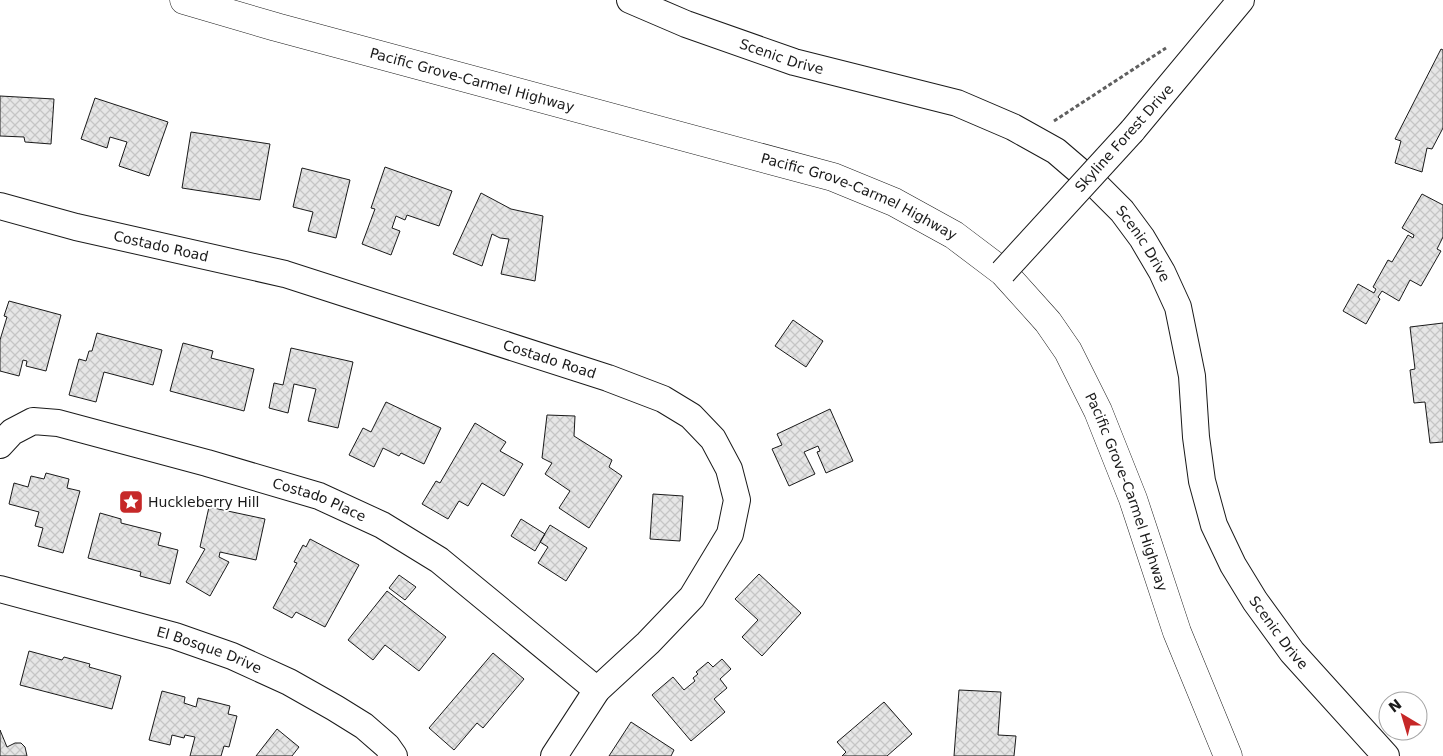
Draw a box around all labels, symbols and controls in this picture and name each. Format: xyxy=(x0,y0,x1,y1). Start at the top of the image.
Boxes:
street label: Scenic Drive xyxy=(737,35,825,77)
street label: Pacific Grove-Carmel Highway xyxy=(368,45,576,115)
street label: Skyline Forest Drive xyxy=(1071,81,1177,195)
street label: Pacific Grove-Carmel Highway xyxy=(759,150,960,243)
street label: Scenic Drive xyxy=(1113,202,1173,284)
street label: Costado Road xyxy=(112,228,210,265)
street label: Costado Road xyxy=(501,337,598,382)
street label: Pacific Grove-Carmel Highway xyxy=(1082,390,1171,593)
street label: Costado Place xyxy=(271,475,369,525)
place icon: Huckleberry Hill xyxy=(118,489,144,515)
place label: Huckleberry Hill xyxy=(148,494,259,510)
street label: Scenic Drive xyxy=(1246,593,1312,672)
street label: El Bosque Drive xyxy=(155,623,264,676)
north arrow xyxy=(1378,691,1428,741)
text: N xyxy=(1385,696,1405,716)

